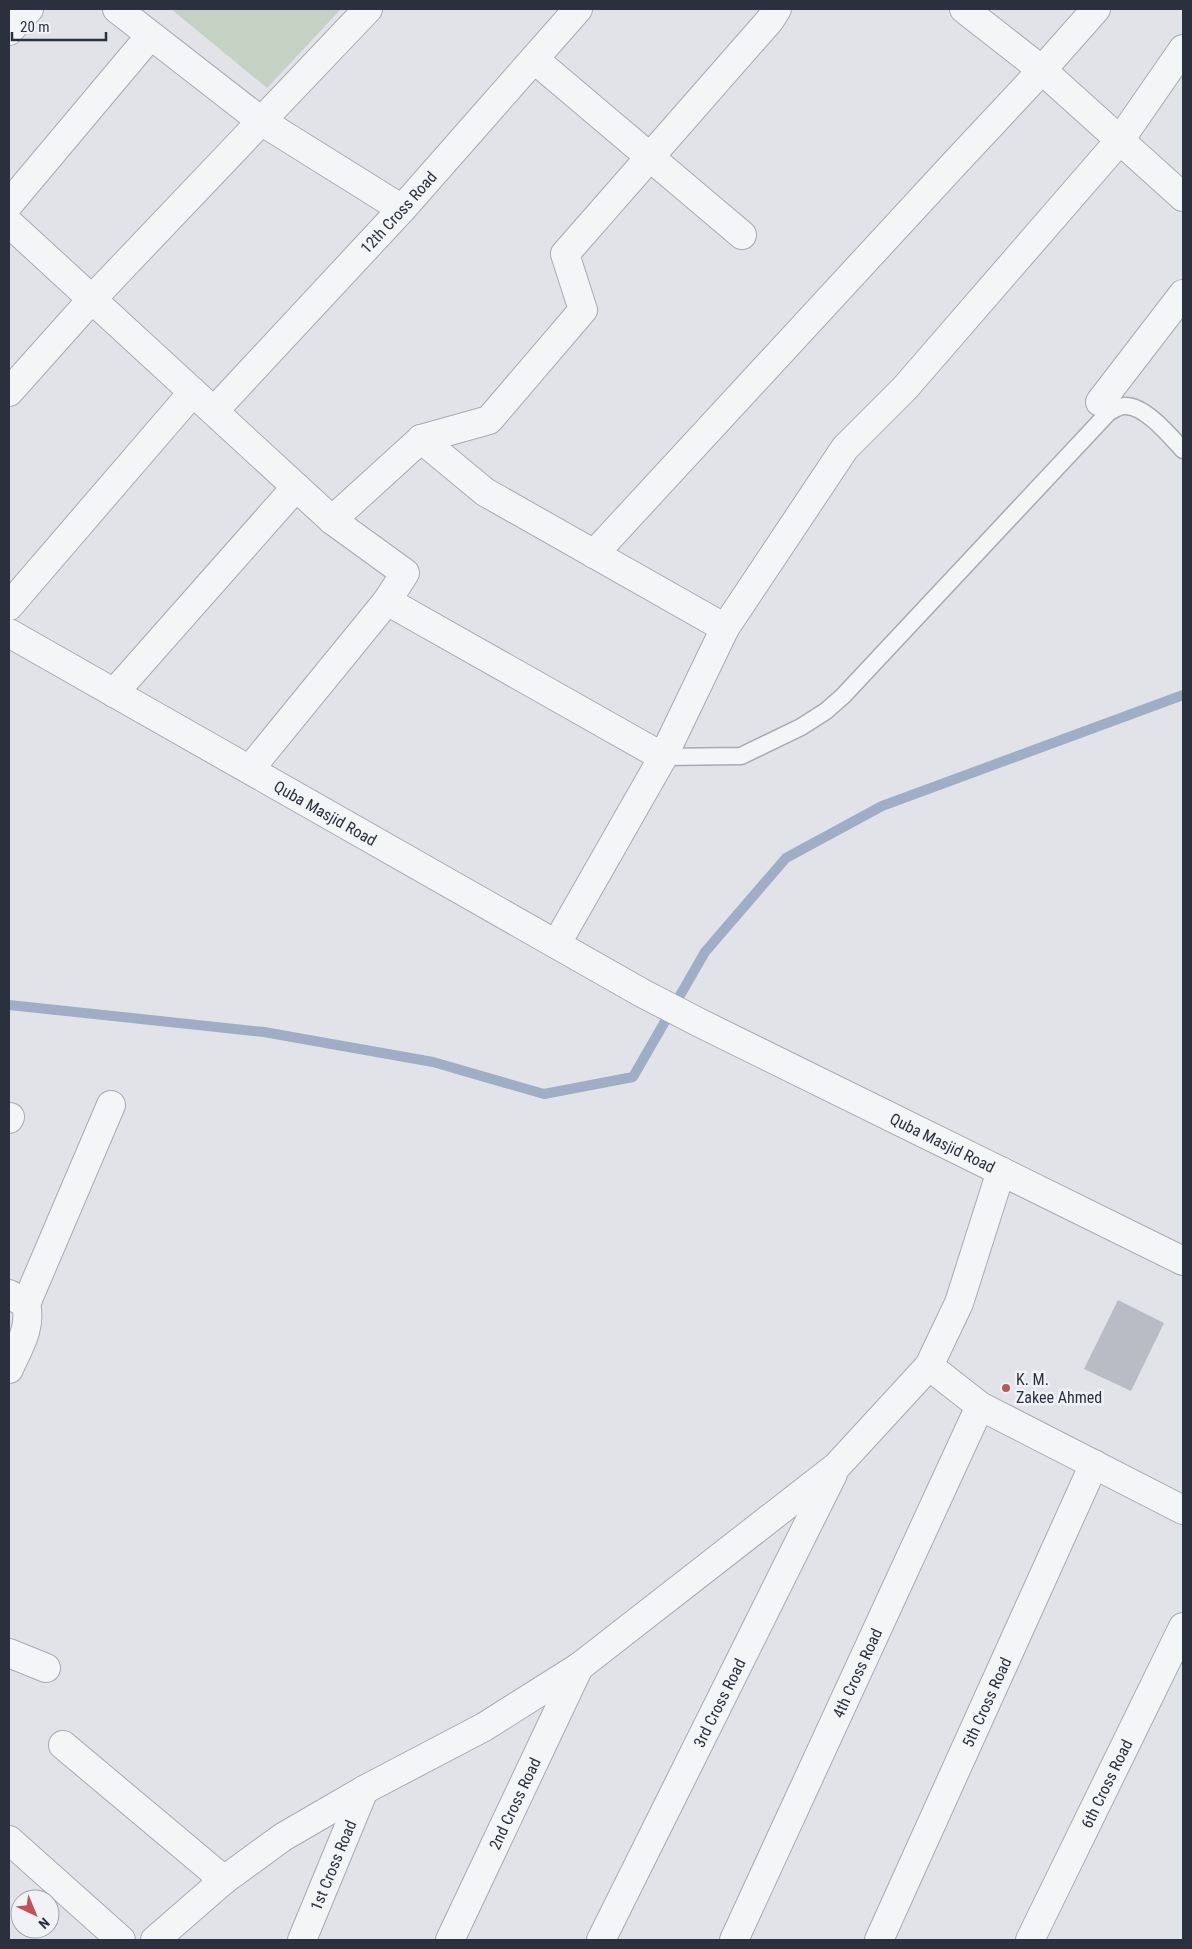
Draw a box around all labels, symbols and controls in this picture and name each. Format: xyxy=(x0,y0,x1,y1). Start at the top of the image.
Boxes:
scale bar xyxy=(12,10,106,42)
text: 20 m xyxy=(20,18,50,36)
street label: 12th Cross Road xyxy=(356,167,440,257)
street label: Quba Masjid Road xyxy=(271,776,380,850)
street label: Quba Masjid Road xyxy=(887,1109,998,1176)
place label: K. M. Zakee Ahmed xyxy=(1016,1370,1102,1407)
marker: K. M. Zakee Ahmed xyxy=(1000,1382,1012,1394)
street label: 4th Cross Road xyxy=(828,1625,886,1721)
street label: 5th Cross Road xyxy=(958,1654,1015,1750)
street label: 3rd Cross Road xyxy=(689,1655,749,1750)
street label: 6th Cross Road xyxy=(1077,1736,1136,1831)
street label: 2nd Cross Road xyxy=(485,1754,544,1853)
street label: 1st Cross Road xyxy=(306,1817,360,1913)
north arrow xyxy=(10,1889,60,1939)
text: N xyxy=(35,1915,53,1932)

